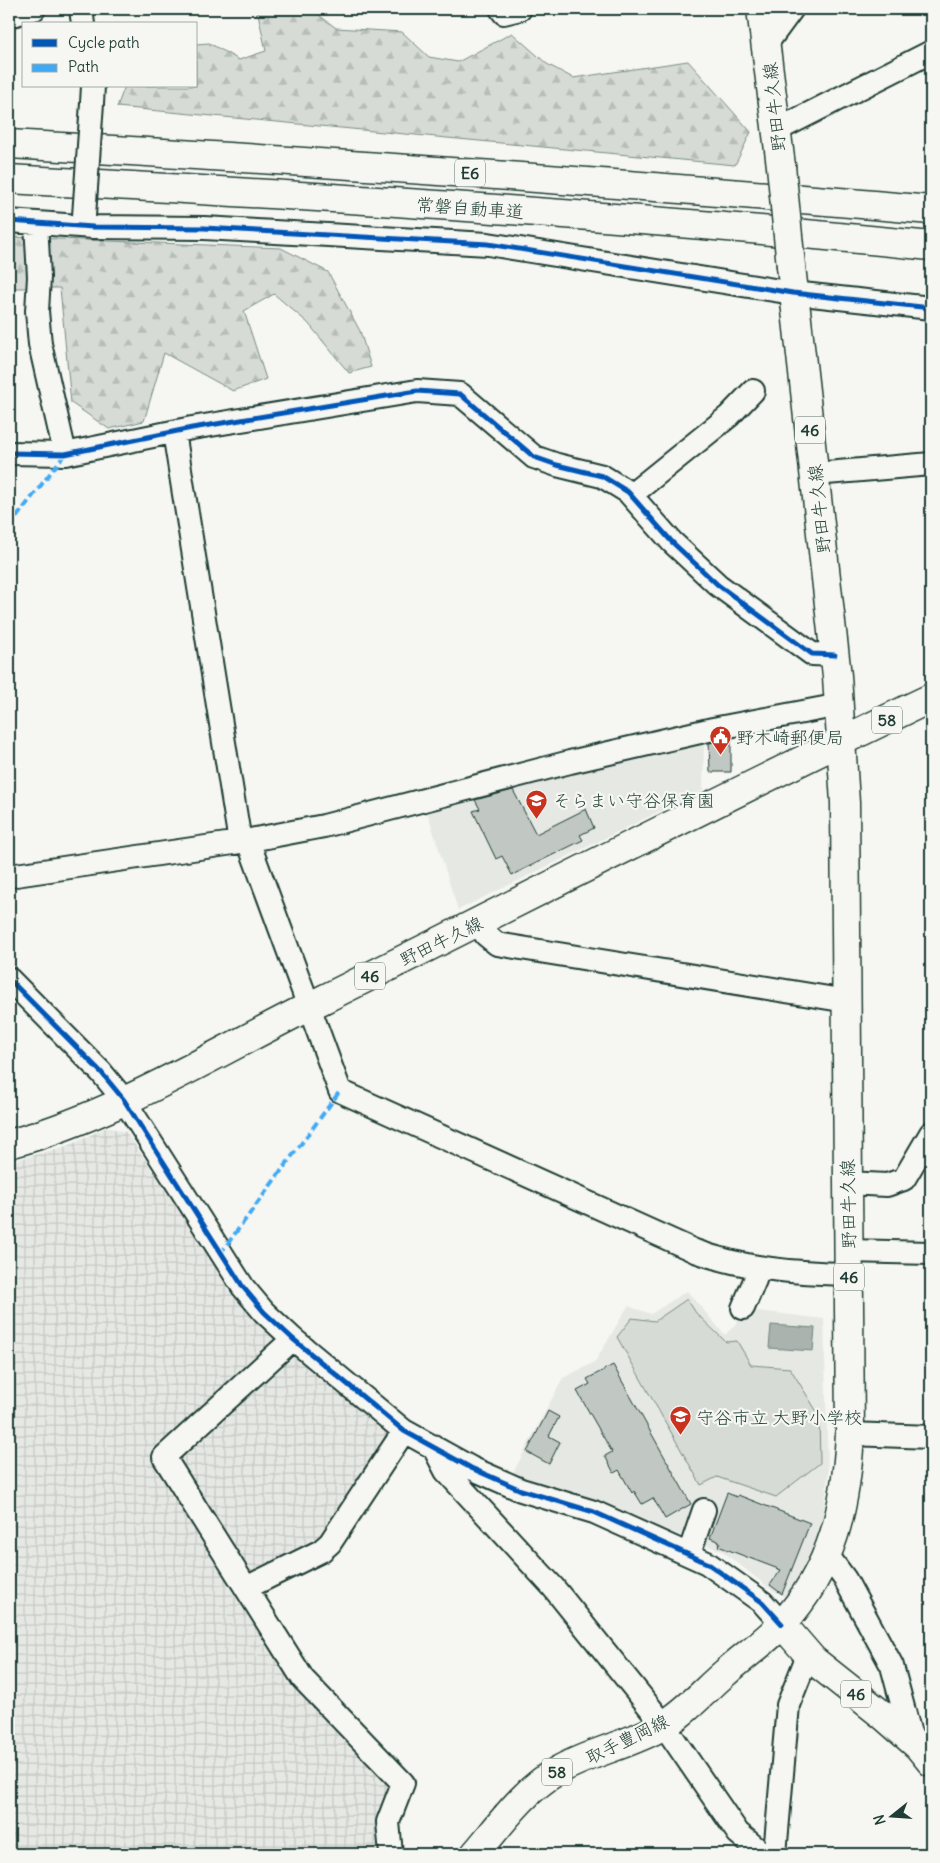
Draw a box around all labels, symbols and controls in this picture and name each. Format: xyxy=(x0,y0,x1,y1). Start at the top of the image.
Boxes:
legend xyxy=(22,22,198,88)
text: Cycle path xyxy=(68,33,140,52)
text: Path xyxy=(68,57,99,76)
street label: 野田牛久線 xyxy=(758,61,790,153)
road number: E6 xyxy=(455,160,485,187)
street label: 常磐自動車道 xyxy=(415,193,525,223)
road number: 46 xyxy=(795,416,825,444)
street label: 野田牛久線 xyxy=(803,463,835,555)
road number: 58 xyxy=(872,706,902,734)
public building icon: 野木崎郵便局 xyxy=(708,725,732,756)
place label: 野木崎郵便局 xyxy=(736,726,844,749)
school or university icon: そらまい守谷保育園 xyxy=(525,788,549,819)
place label: そらまい守谷保育園 xyxy=(553,789,715,812)
street label: 野田牛久線 xyxy=(396,911,486,971)
road number: 46 xyxy=(355,962,385,989)
street label: 野田牛久線 xyxy=(836,1159,860,1249)
road number: 46 xyxy=(834,1264,864,1290)
school or university icon: 守谷市立 大野小学校 xyxy=(668,1405,692,1436)
place label: 守谷市立 大野小学校 xyxy=(696,1406,862,1429)
road number: 46 xyxy=(841,1680,871,1708)
street label: 取手豊岡線 xyxy=(582,1709,672,1769)
road number: 58 xyxy=(542,1758,572,1785)
north arrow xyxy=(868,1790,918,1840)
text: N xyxy=(870,1813,890,1827)

